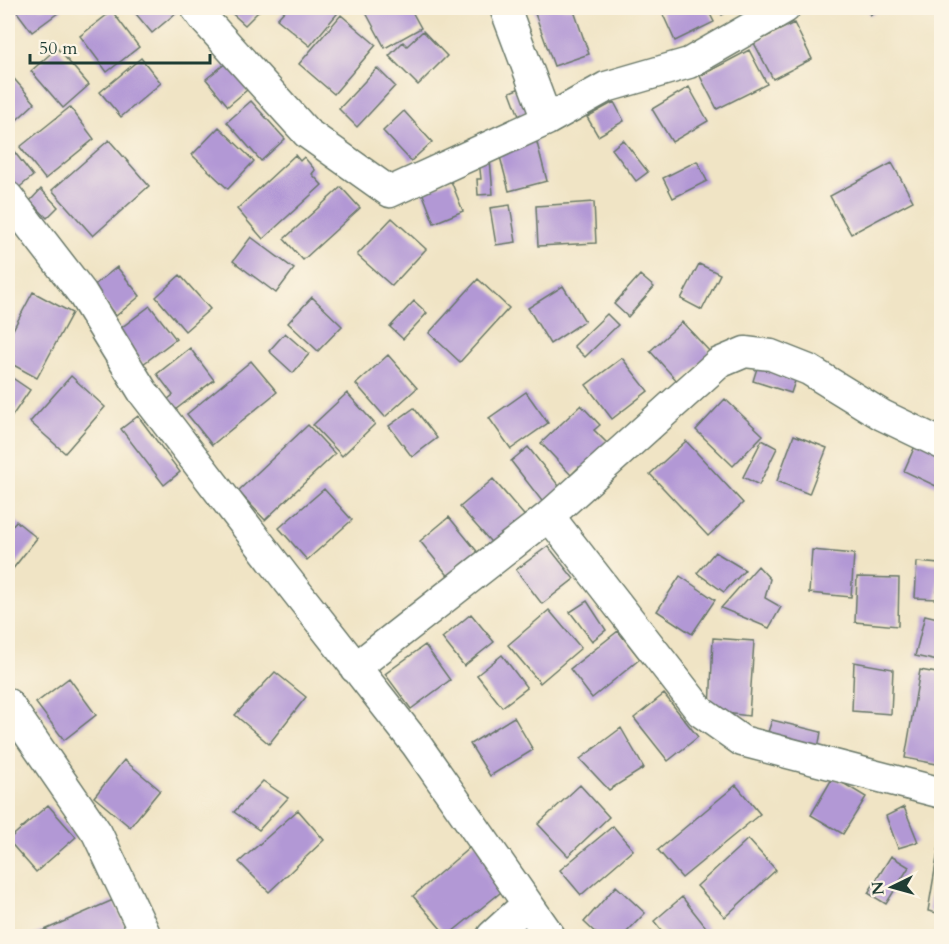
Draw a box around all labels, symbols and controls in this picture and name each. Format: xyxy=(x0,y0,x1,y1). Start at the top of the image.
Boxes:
scale bar xyxy=(30,27,210,65)
text: 50 m xyxy=(39,36,78,61)
north arrow xyxy=(862,857,922,917)
text: N xyxy=(866,880,890,896)

